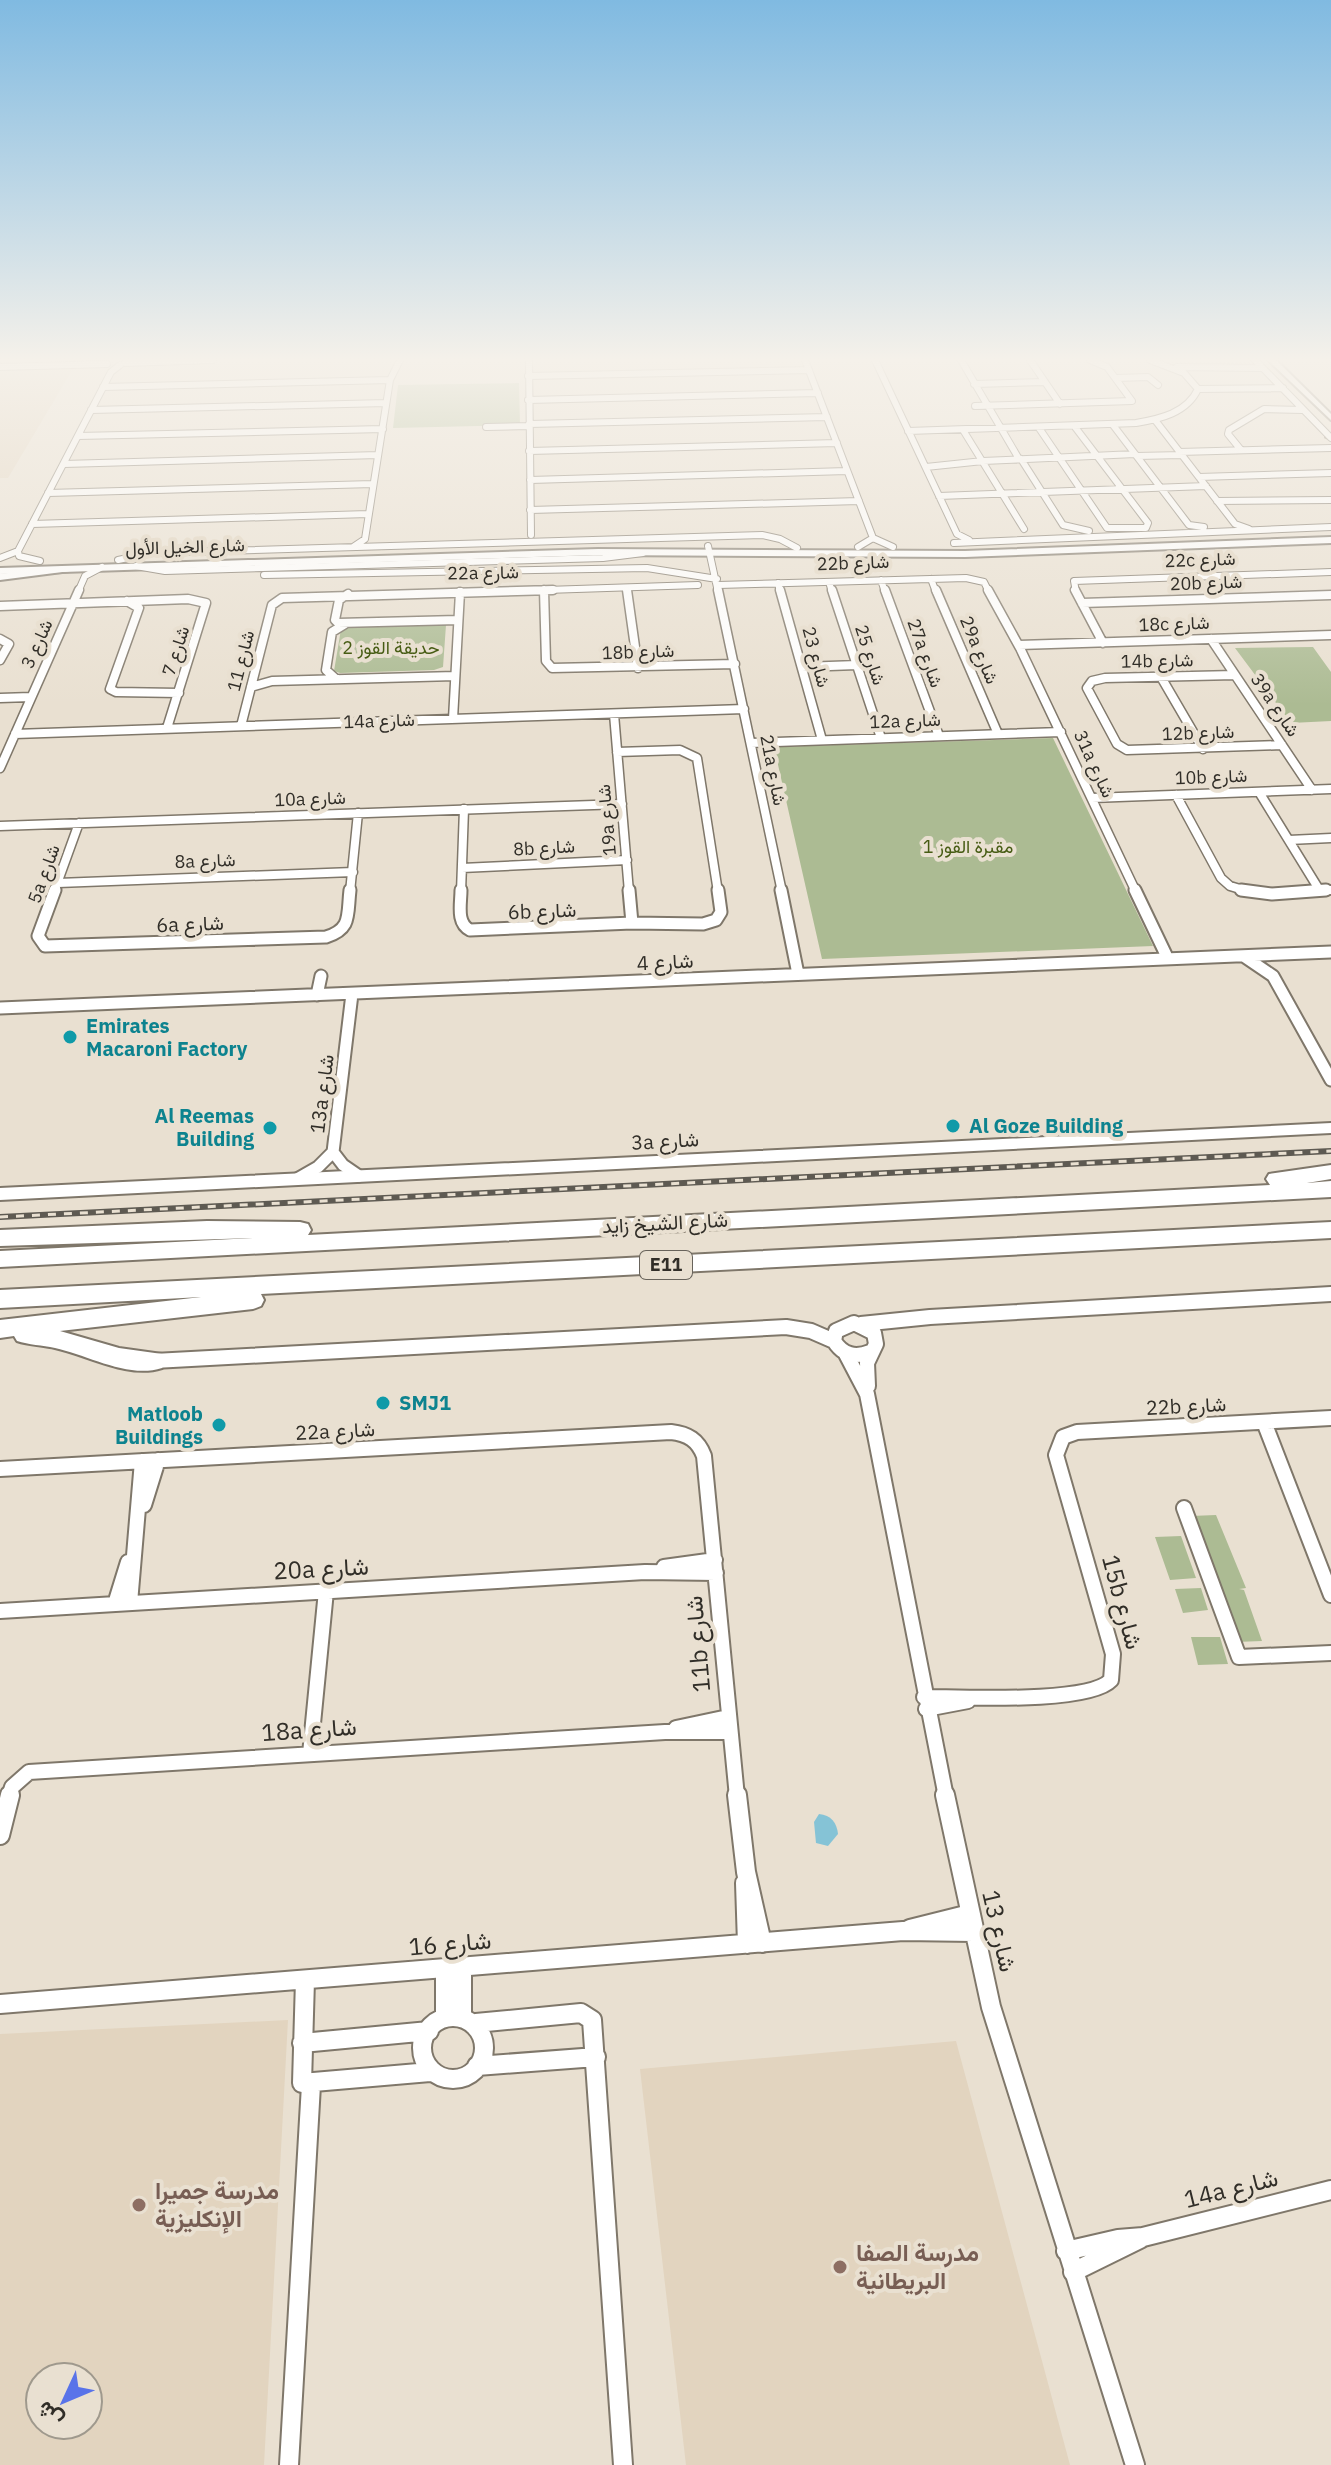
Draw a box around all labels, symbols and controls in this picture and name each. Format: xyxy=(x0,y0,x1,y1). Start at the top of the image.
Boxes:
street label: شارع الخيل الأول xyxy=(125,533,245,561)
street label: 22c شارع xyxy=(1164,547,1236,573)
street label: 22b شارع xyxy=(816,550,890,576)
street label: 22a شارع xyxy=(447,560,519,586)
street label: 20b شارع xyxy=(1169,570,1243,596)
street label: 18c شارع xyxy=(1138,611,1210,637)
street label: 29a شارع xyxy=(954,612,1004,688)
street label: 27a شارع xyxy=(901,615,949,691)
street label: شارع 3 xyxy=(16,616,58,672)
street label: شارع 25 xyxy=(849,622,891,688)
street label: شارع 7 xyxy=(157,623,195,679)
street label: شارع 23 xyxy=(796,624,836,690)
street label: شارع 11 xyxy=(222,628,260,694)
park label: حديقة القوز 2 xyxy=(342,636,440,659)
street label: 18b شارع xyxy=(601,639,675,665)
street label: 14b شارع xyxy=(1121,648,1193,674)
street label: 39a شارع xyxy=(1245,669,1305,741)
street label: 14a شارع xyxy=(343,708,415,734)
street label: 12a شارع xyxy=(869,708,941,734)
street label: 12b شارع xyxy=(1161,720,1235,746)
street label: 31a شارع xyxy=(1068,726,1120,802)
street label: 21a شارع xyxy=(754,733,792,807)
street label: 10b شارع xyxy=(1174,764,1248,790)
street label: 19a شارع xyxy=(592,783,622,857)
street label: 10a شارع xyxy=(274,786,346,812)
street label: 8b شارع xyxy=(513,834,575,862)
park label: مقبرة القوز 1 xyxy=(923,835,1013,858)
street label: 5a شارع xyxy=(22,841,66,907)
street label: 8a شارع xyxy=(174,848,236,874)
street label: 6b شارع xyxy=(507,896,577,926)
street label: 6a شارع xyxy=(156,909,224,939)
street label: شارع 4 xyxy=(636,947,694,977)
place label: Emirates Macaroni Factory xyxy=(86,1012,248,1062)
marker: Emirates Macaroni Factory xyxy=(61,1028,79,1046)
street label: 13a شارع xyxy=(303,1053,341,1135)
place label: Al Reemas Building xyxy=(155,1102,255,1152)
place label: Al Goze Building xyxy=(969,1112,1124,1139)
marker: Al Goze Building xyxy=(944,1117,962,1135)
marker: Al Reemas Building xyxy=(261,1119,279,1137)
street label: 3a شارع xyxy=(630,1125,700,1157)
street label: شارع الشيخ زايد xyxy=(601,1206,729,1240)
road number: E11 xyxy=(640,1251,692,1279)
place label: SMJ1 xyxy=(399,1389,451,1416)
street label: 22b شارع xyxy=(1145,1390,1227,1422)
marker: SMJ1 xyxy=(374,1394,392,1412)
place label: Matloob Buildings xyxy=(115,1400,203,1450)
street label: 22a شارع xyxy=(295,1415,375,1447)
marker: Matloob Buildings xyxy=(210,1416,228,1434)
street label: 20a شارع xyxy=(272,1550,370,1587)
street label: 15b شارع xyxy=(1094,1551,1151,1653)
street label: 11b شارع xyxy=(677,1594,718,1694)
street label: 18a شارع xyxy=(260,1710,358,1749)
street label: شارع 13 xyxy=(974,1887,1025,1975)
street label: شارع 16 xyxy=(407,1923,493,1964)
street label: 14a شارع xyxy=(1181,2161,1281,2216)
place label: مدرسة جميرا الإنكليزية xyxy=(155,2174,279,2234)
marker: مدرسة جميرا الإنكليزية xyxy=(130,2196,148,2214)
place label: مدرسة الصفا البريطانية xyxy=(856,2236,979,2296)
marker: مدرسة الصفا البريطانية xyxy=(831,2258,849,2276)
north arrow xyxy=(24,2361,104,2441)
text: ش xyxy=(30,2396,69,2435)

